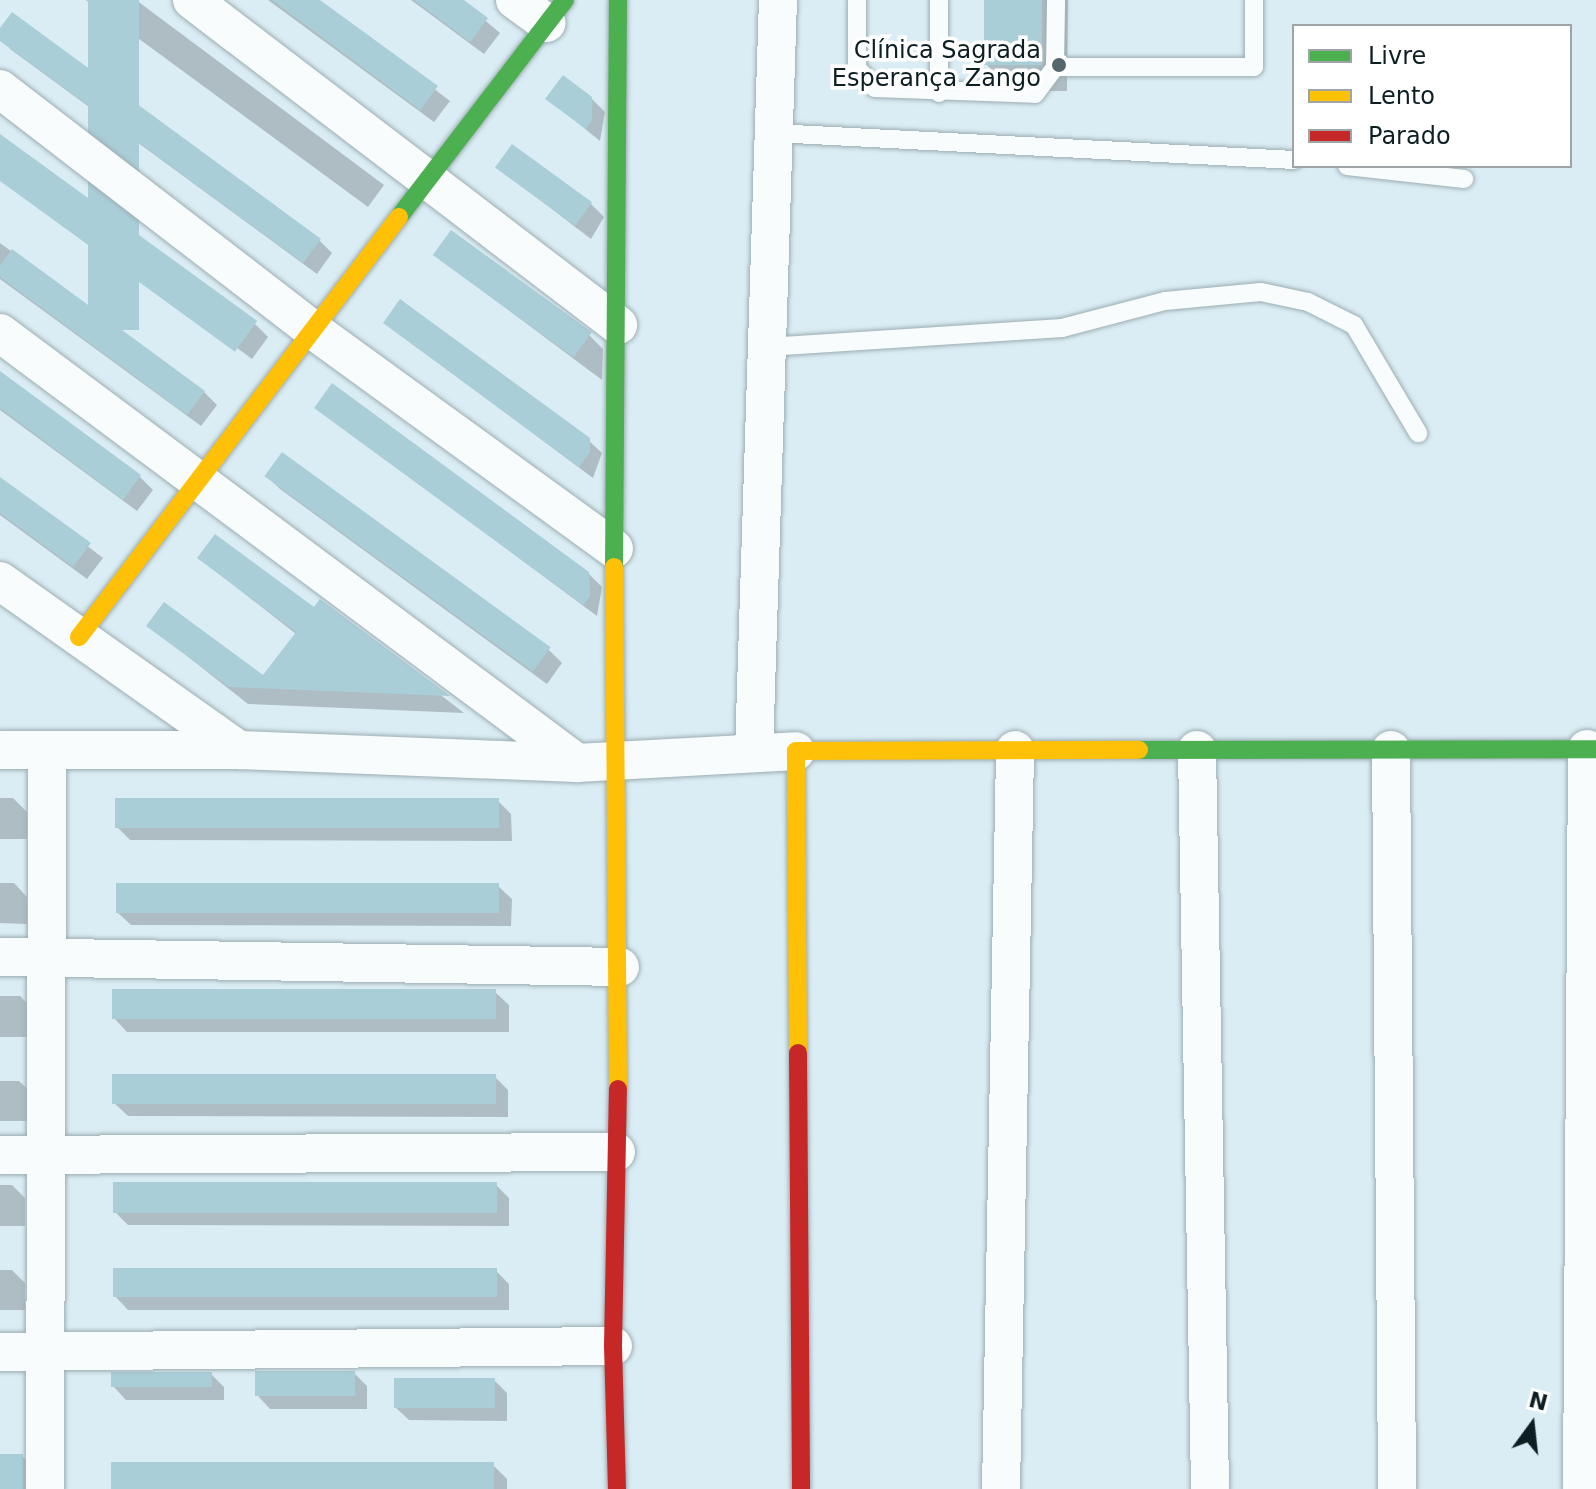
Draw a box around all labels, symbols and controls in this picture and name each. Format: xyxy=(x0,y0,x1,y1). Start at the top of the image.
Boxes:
legend xyxy=(1292,24,1572,168)
place label: Clínica Sagrada Esperança Zango xyxy=(832,37,1041,93)
text: Livre xyxy=(1368,42,1426,70)
marker: Clínica Sagrada Esperança Zango xyxy=(1048,54,1070,76)
text: Lento xyxy=(1368,82,1435,110)
text: Parado xyxy=(1368,122,1451,150)
north arrow xyxy=(1492,1385,1572,1465)
text: N xyxy=(1526,1387,1550,1416)

